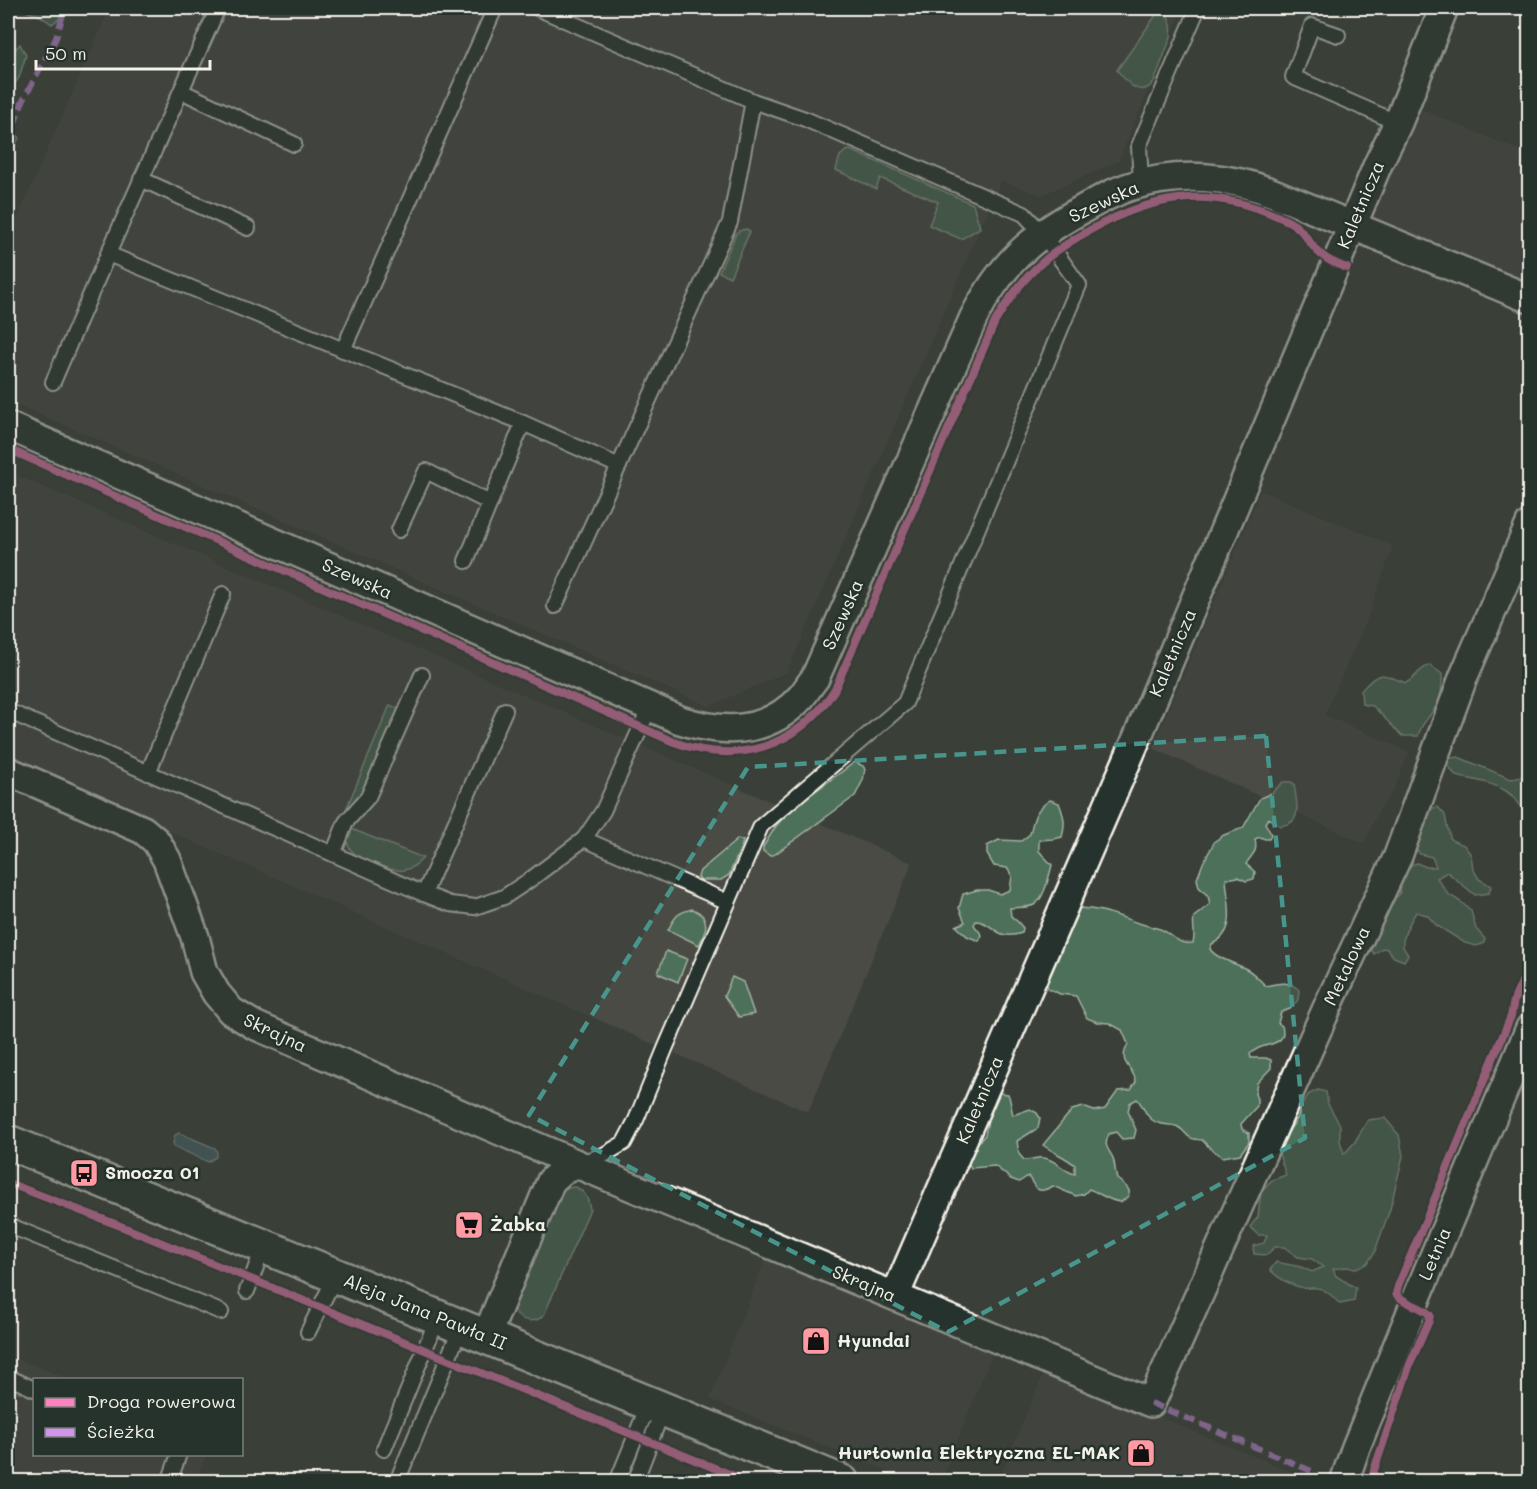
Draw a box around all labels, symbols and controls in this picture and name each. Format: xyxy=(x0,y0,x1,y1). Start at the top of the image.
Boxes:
scale bar xyxy=(36,33,210,71)
text: 50 m xyxy=(45,41,87,65)
street label: Kaletnicza xyxy=(1331,157,1389,252)
street label: Szewska xyxy=(1065,174,1143,228)
street label: Szewska xyxy=(318,552,396,604)
street label: Szewska xyxy=(816,576,868,654)
street label: Kaletnicza xyxy=(1143,605,1201,700)
street label: Metalowa xyxy=(1317,922,1375,1009)
street label: Skrajna xyxy=(240,1007,311,1057)
street label: Kaletnicza xyxy=(950,1052,1008,1147)
bus stop icon: Smocza 01 xyxy=(68,1157,100,1189)
place label: Smocza 01 xyxy=(105,1160,200,1184)
supermarket icon: Żabka xyxy=(453,1209,485,1241)
place label: Żabka xyxy=(490,1212,546,1236)
street label: Letnia xyxy=(1412,1223,1456,1284)
street label: Skrajna xyxy=(829,1259,900,1307)
street label: Aleja Jana Pawła II xyxy=(340,1267,511,1355)
shop icon: Hyundai xyxy=(800,1325,832,1357)
place label: Hyundai xyxy=(837,1328,910,1352)
legend xyxy=(33,1378,243,1456)
text: Droga rowerowa xyxy=(87,1389,236,1413)
text: Ścieżka xyxy=(87,1419,155,1443)
shop icon: Hurtownia Elektryczna EL-MAK xyxy=(1125,1437,1157,1469)
place label: Hurtownia Elektryczna EL-MAK xyxy=(838,1440,1120,1464)

